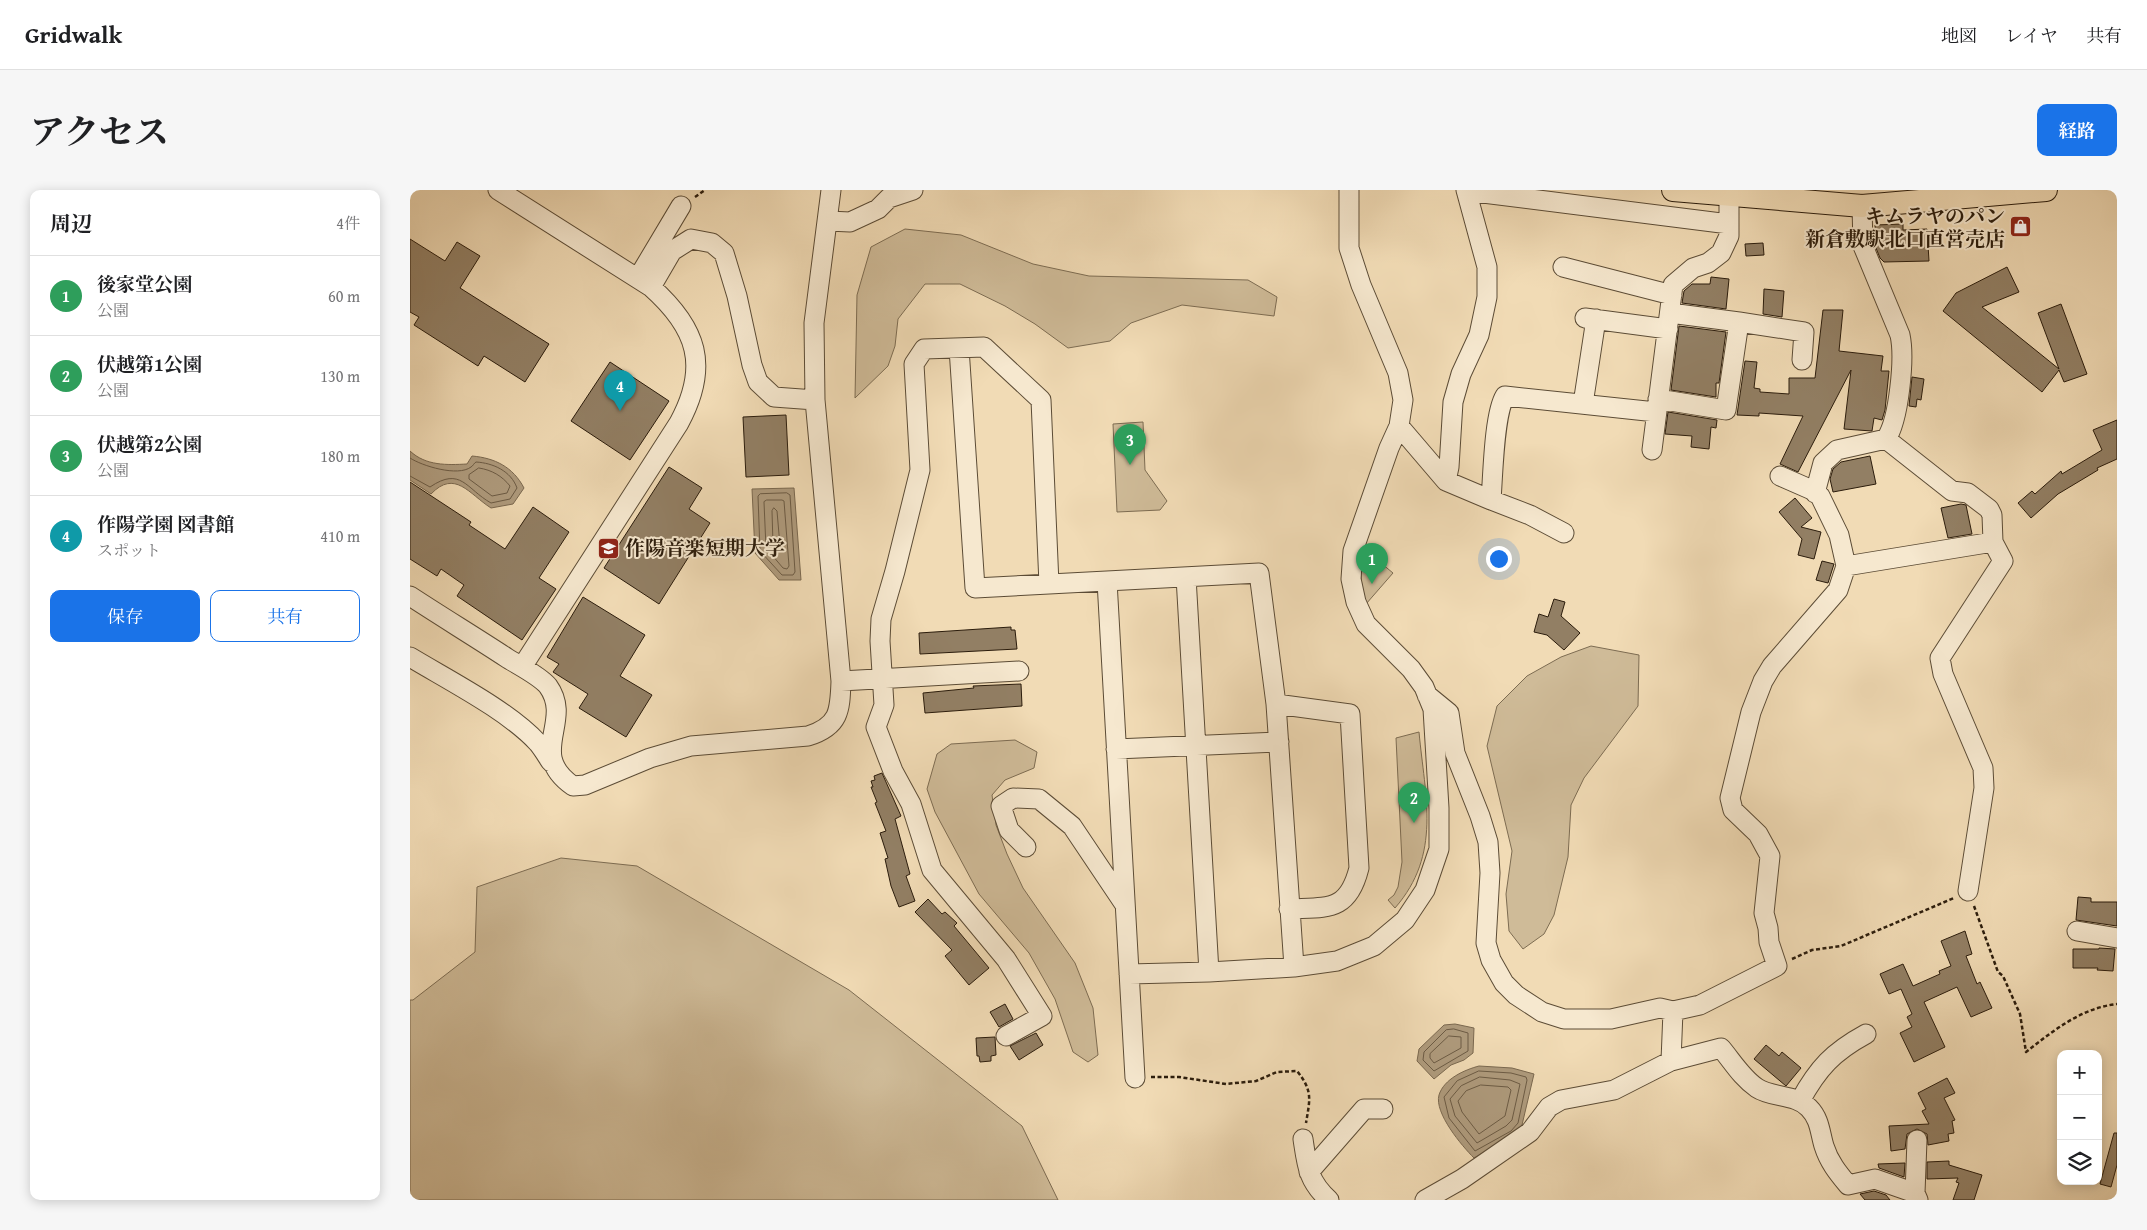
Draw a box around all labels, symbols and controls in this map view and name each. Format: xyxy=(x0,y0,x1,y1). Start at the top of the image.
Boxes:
text: Gridwalk xyxy=(25,17,122,52)
text: 地図 xyxy=(1941,22,1977,49)
text: レイヤ xyxy=(2005,22,2058,49)
text: 共有 xyxy=(2086,22,2122,49)
button: 経路 xyxy=(2037,104,2117,156)
text: アクセス xyxy=(30,106,169,157)
place label: キムラヤのパン 新倉敷駅北口直営売店 xyxy=(1805,201,2005,253)
text: 周辺 xyxy=(50,208,92,239)
text: 4件 xyxy=(336,211,360,235)
shop icon: キムラヤのパン 新倉敷駅北口直営売店 xyxy=(2009,215,2033,239)
text: 後家堂公園 xyxy=(97,270,192,298)
text: 1 xyxy=(62,284,70,308)
text: 60 m xyxy=(328,284,360,308)
text: 公園 xyxy=(97,298,129,322)
text: 伏越第1公園 xyxy=(97,350,202,378)
text: 2 xyxy=(62,364,70,388)
text: 130 m xyxy=(320,364,360,388)
pin: 4 xyxy=(604,370,636,411)
text: 公園 xyxy=(97,378,129,402)
pin: 3 xyxy=(1114,424,1146,465)
text: 伏越第2公園 xyxy=(97,430,202,458)
text: 3 xyxy=(62,444,70,468)
text: 180 m xyxy=(320,444,360,468)
text: 公園 xyxy=(97,458,129,482)
text: 作陽学園 図書館 xyxy=(97,510,234,538)
text: 4 xyxy=(62,524,70,548)
text: 410 m xyxy=(320,524,360,548)
place label: 作陽音楽短期大学 xyxy=(625,533,785,562)
school or university icon: 作陽音楽短期大学 xyxy=(597,536,621,560)
text: スポット xyxy=(97,538,161,562)
pin: 1 xyxy=(1356,543,1388,584)
your location xyxy=(1486,546,1512,572)
button: 保存 xyxy=(50,590,200,642)
button: 共有 xyxy=(210,590,360,642)
pin: 2 xyxy=(1398,782,1430,823)
map controls xyxy=(2057,1050,2102,1185)
button: + xyxy=(2057,1050,2102,1095)
button: − xyxy=(2057,1095,2102,1140)
button: layers xyxy=(2057,1140,2102,1185)

